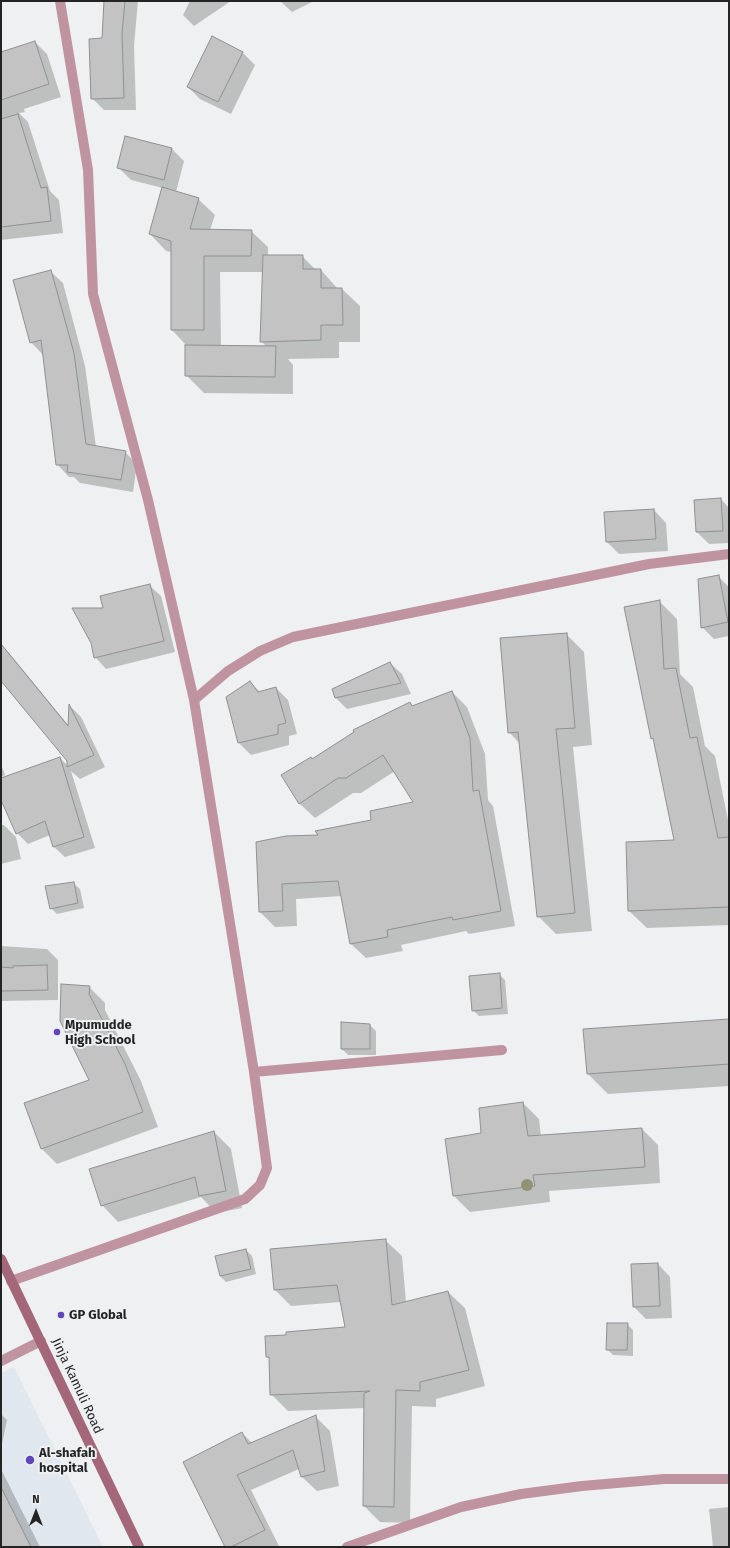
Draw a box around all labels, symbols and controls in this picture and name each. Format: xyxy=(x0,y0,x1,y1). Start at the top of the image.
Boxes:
place label: Mpumudde High School xyxy=(65,1017,135,1048)
marker: Mpumudde High School xyxy=(52,1027,62,1037)
place label: GP Global xyxy=(69,1307,127,1323)
marker: GP Global xyxy=(56,1310,66,1320)
street label: Jinja Kamuli Road xyxy=(48,1336,106,1436)
place label: Al-shafah hospital xyxy=(39,1445,96,1476)
marker: Al-shafah hospital xyxy=(24,1454,36,1466)
north arrow xyxy=(16,1492,56,1532)
text: N xyxy=(32,1493,40,1506)

